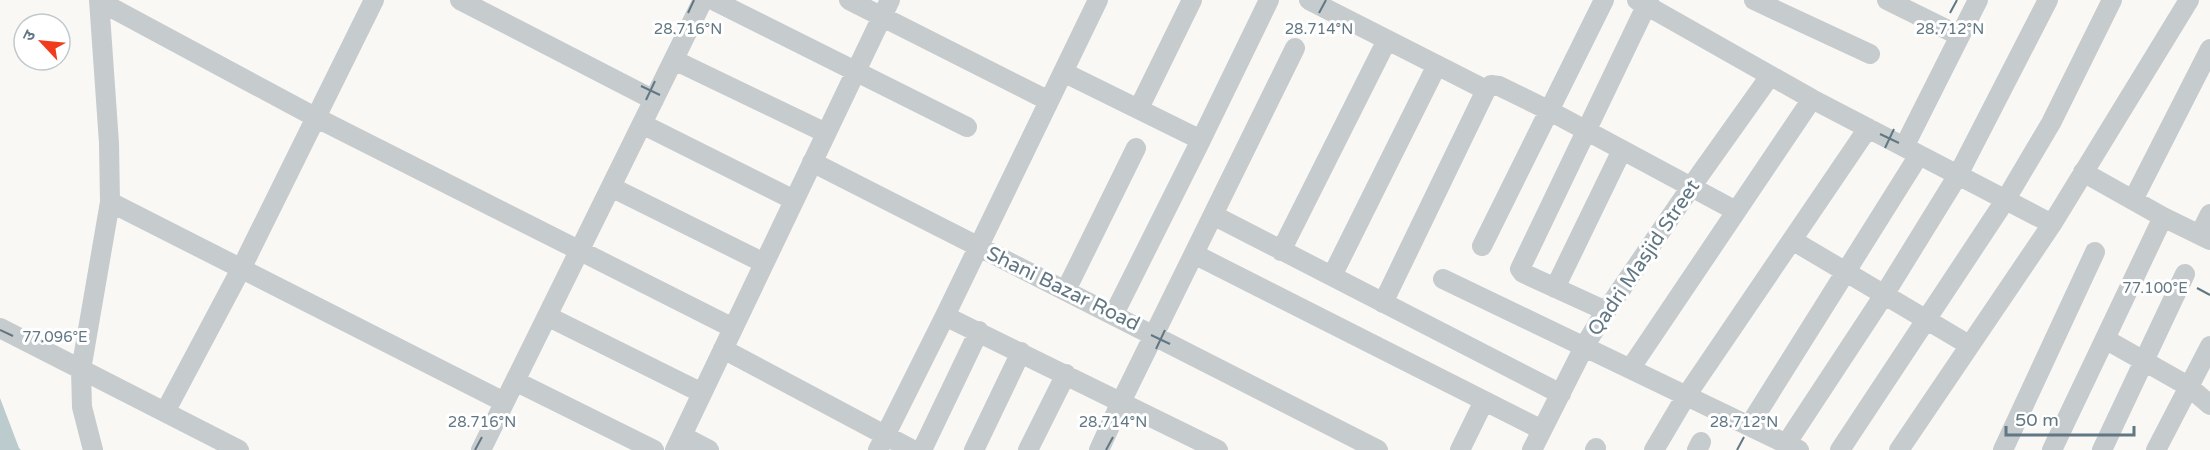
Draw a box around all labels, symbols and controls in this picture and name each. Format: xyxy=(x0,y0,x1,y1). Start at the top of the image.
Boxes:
north arrow xyxy=(12,12,72,72)
text: 28.716°N xyxy=(654,20,722,38)
text: 28.714°N xyxy=(1285,20,1353,38)
text: 28.712°N xyxy=(1916,20,1984,38)
text: उ xyxy=(18,27,41,44)
street label: Qadri Masjid Street xyxy=(1583,175,1705,341)
street label: Shani Bazar Road xyxy=(983,242,1143,336)
text: 77.100°E xyxy=(2122,279,2188,297)
text: 77.096°E xyxy=(22,328,88,346)
scale bar xyxy=(2006,399,2134,437)
text: 50 m xyxy=(2015,409,2059,431)
text: 28.716°N xyxy=(448,413,516,431)
text: 28.714°N xyxy=(1079,413,1147,431)
text: 28.712°N xyxy=(1710,413,1778,431)

